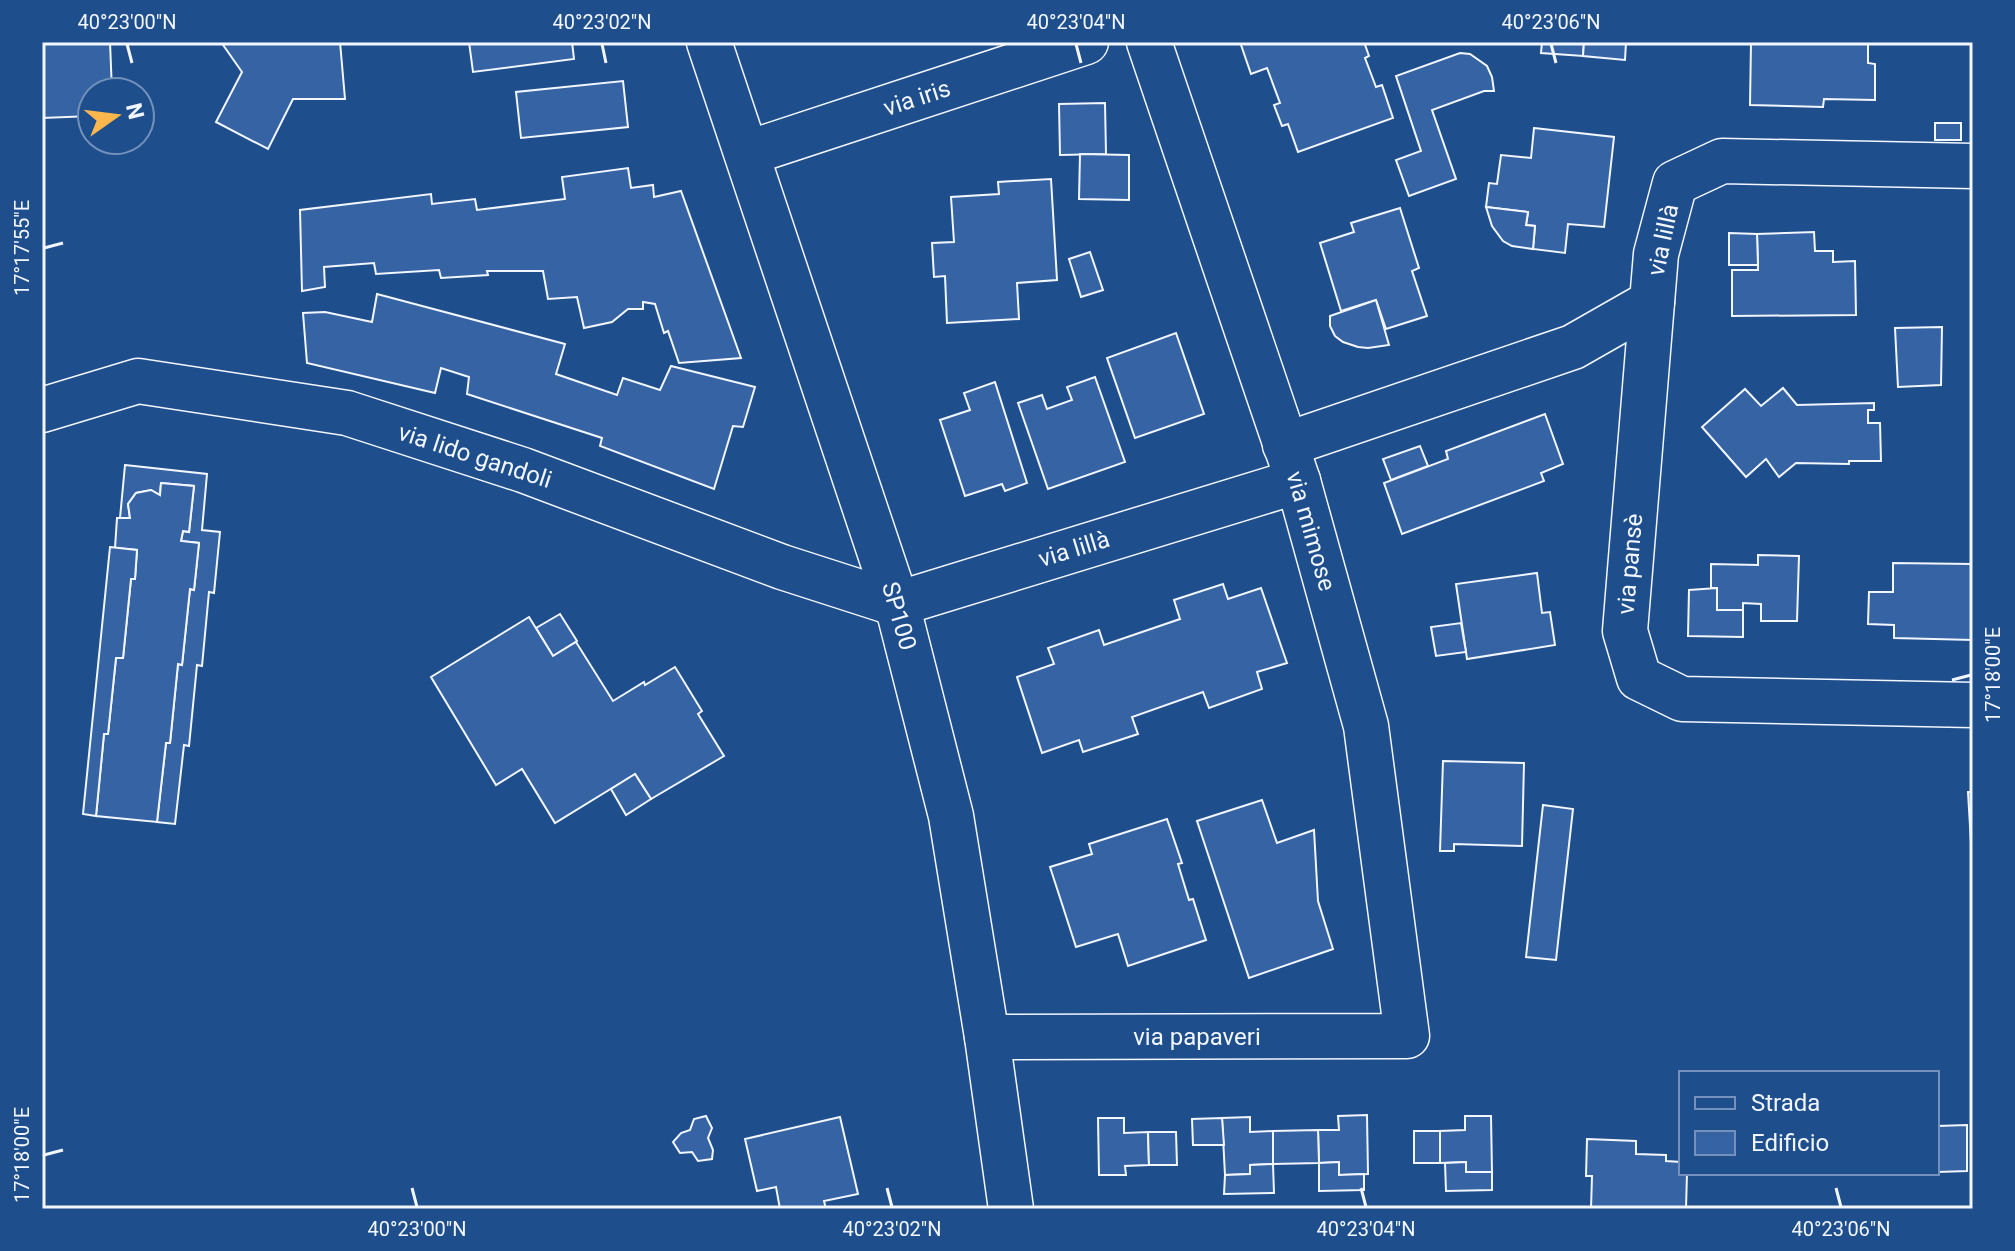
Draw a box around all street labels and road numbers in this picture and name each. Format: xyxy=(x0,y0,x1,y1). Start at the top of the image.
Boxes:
street label: via iris xyxy=(880,74,954,122)
street label: via lillà xyxy=(1642,201,1684,279)
street label: via lido gandoli xyxy=(395,418,555,494)
street label: via mimose xyxy=(1281,468,1341,594)
street label: via pansè xyxy=(1612,512,1648,616)
street label: via lillà xyxy=(1035,525,1113,573)
street label: SP100 xyxy=(876,579,922,653)
street label: via papaveri xyxy=(1133,1023,1261,1051)

